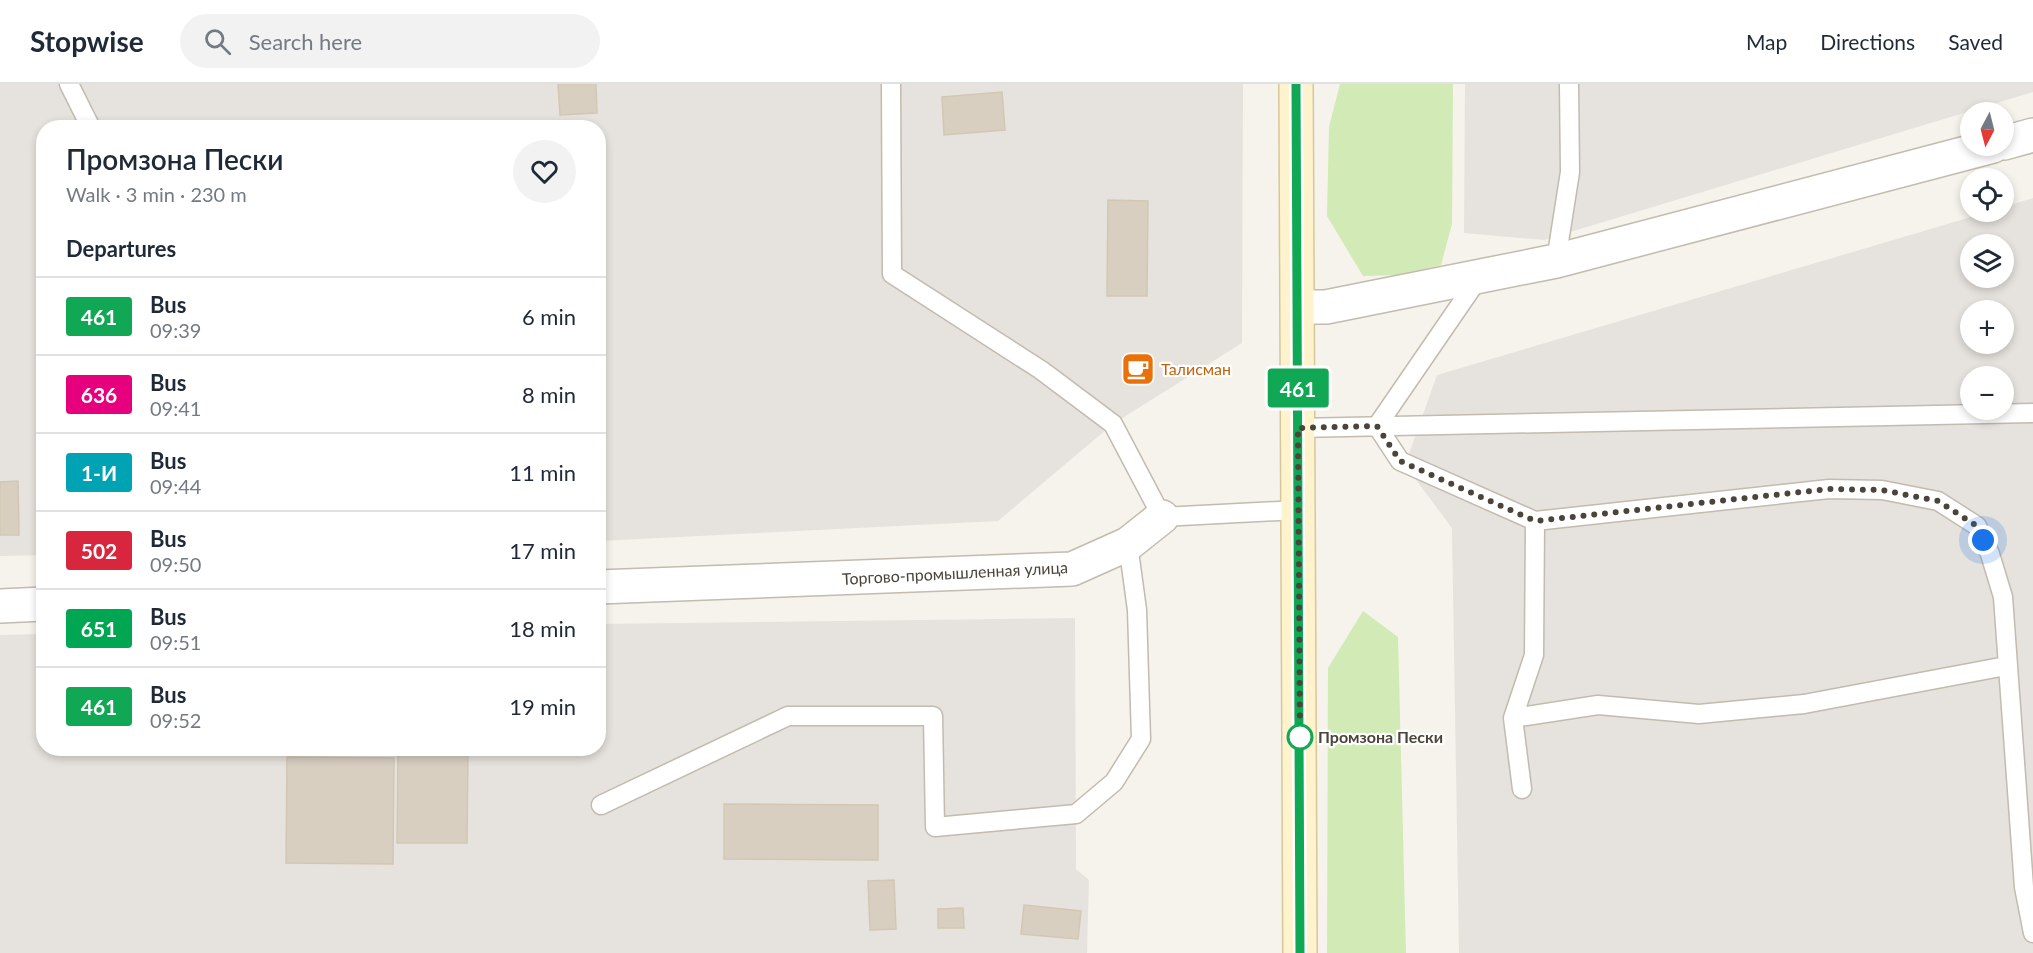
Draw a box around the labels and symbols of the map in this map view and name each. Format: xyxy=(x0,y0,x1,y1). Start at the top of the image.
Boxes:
north arrow xyxy=(1960,102,2014,156)
cafe icon: Талисман xyxy=(1120,351,1156,387)
place label: Талисман xyxy=(1161,359,1231,378)
line badge: 461 xyxy=(1264,368,1332,408)
your location xyxy=(1968,525,1998,555)
street label: Торгово-промышленная улица xyxy=(841,557,1068,588)
marker: Промзона Пески xyxy=(1287,724,1313,750)
place label: Промзона Пески xyxy=(1318,727,1443,746)

